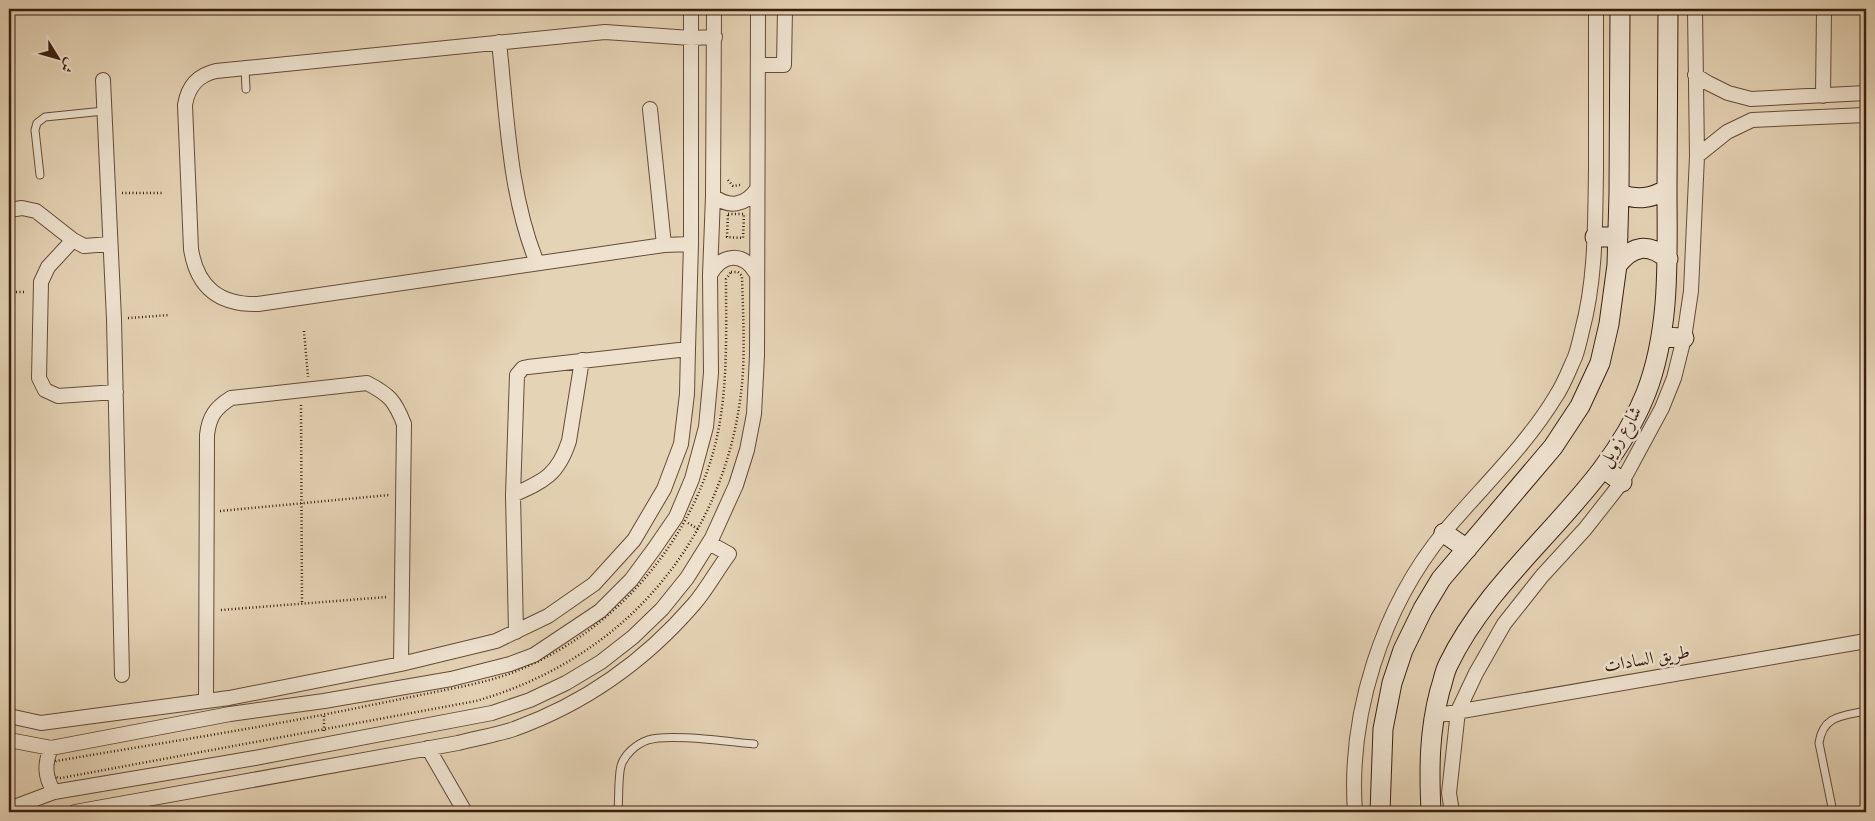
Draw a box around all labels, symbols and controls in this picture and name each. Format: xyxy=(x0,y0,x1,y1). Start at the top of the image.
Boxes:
north arrow xyxy=(32,32,82,82)
text: ش xyxy=(56,54,79,76)
street label: شارع زويل xyxy=(1594,402,1650,473)
street label: طريق السادات xyxy=(1602,641,1692,679)

